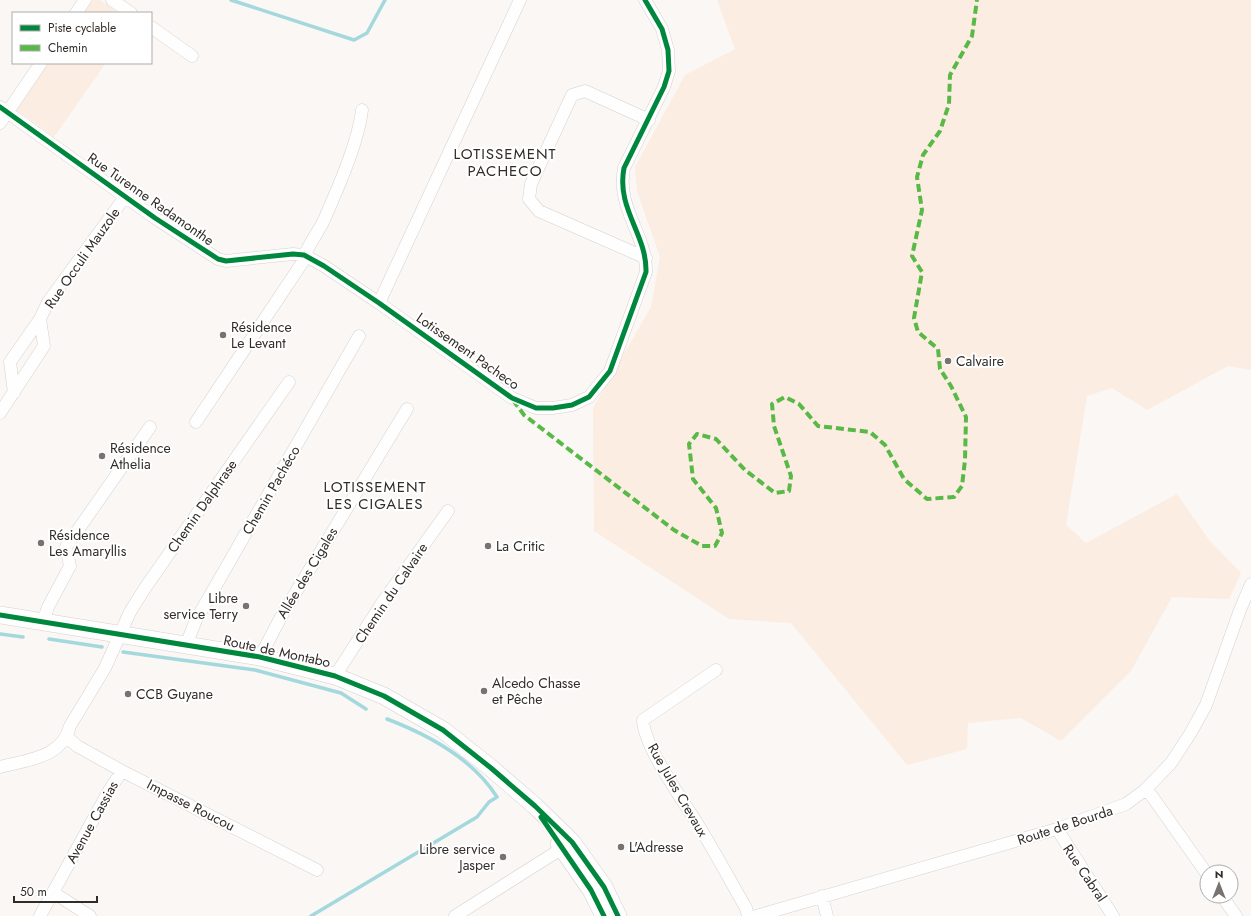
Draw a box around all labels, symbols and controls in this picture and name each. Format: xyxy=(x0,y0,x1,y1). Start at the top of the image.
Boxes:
legend xyxy=(12,12,152,64)
text: Piste cyclable xyxy=(48,19,116,37)
text: Chemin xyxy=(48,39,87,57)
district label: LOTISSEMENT PACHECO xyxy=(453,143,557,182)
street label: Rue Turenne Radamonthe xyxy=(84,148,218,250)
street label: Rue Occuli Mauzole xyxy=(40,203,124,313)
street label: Lotissement Pacheco xyxy=(412,308,524,394)
place label: Résidence Le Levant xyxy=(231,317,292,353)
marker: Résidence Le Levant xyxy=(218,330,228,340)
place label: Calvaire xyxy=(956,351,1004,371)
marker: Calvaire xyxy=(943,356,953,366)
place label: Résidence Athelia xyxy=(110,438,171,474)
street label: Chemin Pachéco xyxy=(237,441,305,538)
marker: Résidence Athelia xyxy=(97,451,107,461)
street label: Chemin Dalphrase xyxy=(162,455,242,557)
district label: LOTISSEMENT LES CIGALES xyxy=(323,476,427,515)
street label: Allée des Cigales xyxy=(272,523,342,622)
place label: Résidence Les Amaryllis xyxy=(49,525,127,561)
place label: La Critic xyxy=(496,536,545,556)
marker: Résidence Les Amaryllis xyxy=(36,538,46,548)
street label: Chemin du Calvaire xyxy=(350,539,432,647)
marker: La Critic xyxy=(483,541,493,551)
place label: Libre service Terry xyxy=(164,588,239,624)
marker: Libre service Terry xyxy=(241,601,251,611)
street label: Route de Montabo xyxy=(222,630,333,672)
place label: Alcedo Chasse et Pêche xyxy=(492,673,580,709)
place label: CCB Guyane xyxy=(136,684,213,704)
marker: Alcedo Chasse et Pêche xyxy=(479,686,489,696)
marker: CCB Guyane xyxy=(123,689,133,699)
street label: Rue Jules Crevaux xyxy=(643,740,713,841)
street label: Impasse Roucou xyxy=(144,774,238,836)
street label: Avenue Cassias xyxy=(61,777,123,867)
street label: Route de Bourda xyxy=(1015,800,1115,850)
place label: L'Adresse xyxy=(629,837,683,857)
place label: Libre service Jasper xyxy=(419,839,495,875)
street label: Rue Cabral xyxy=(1058,840,1112,906)
marker: L'Adresse xyxy=(616,842,626,852)
marker: Libre service Jasper xyxy=(498,852,508,862)
north arrow xyxy=(1199,864,1239,904)
text: N xyxy=(1215,866,1223,882)
scale bar xyxy=(14,878,97,904)
text: 50 m xyxy=(20,883,47,901)

